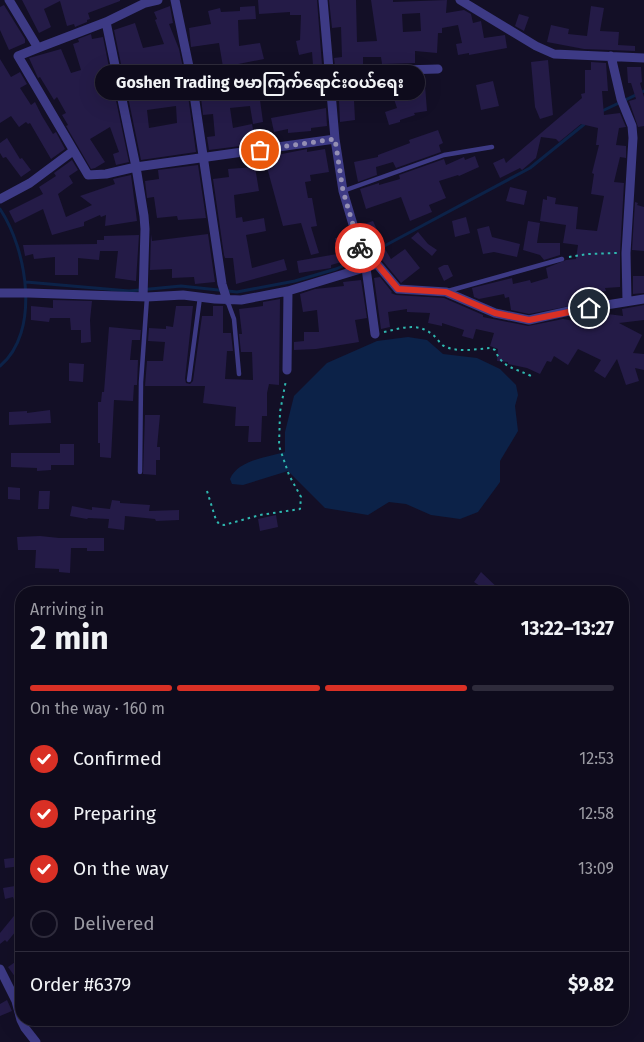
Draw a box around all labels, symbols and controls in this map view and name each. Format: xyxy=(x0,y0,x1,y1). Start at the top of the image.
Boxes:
callout: Goshen Trading ဗမာကြက်ရောင်းဝယ်ရေး xyxy=(95,65,425,100)
text: Goshen Trading ဗမာကြက်ရောင်းဝယ်ရေး xyxy=(116,73,404,92)
pin xyxy=(239,129,281,171)
icon: bag xyxy=(246,136,274,164)
courier xyxy=(335,223,385,273)
icon: bike xyxy=(346,234,374,262)
pin xyxy=(568,287,610,329)
icon: home xyxy=(575,294,603,322)
text: Arriving in xyxy=(30,600,104,619)
text: 13:22–13:27 xyxy=(521,617,614,640)
text: 2 min xyxy=(30,619,109,657)
text: On the way · 160 m xyxy=(30,699,165,718)
icon: check xyxy=(30,745,58,773)
text: Confirmed xyxy=(73,747,162,770)
text: 12:53 xyxy=(579,749,614,768)
icon: check xyxy=(30,800,58,828)
text: Preparing xyxy=(73,802,156,825)
text: 12:58 xyxy=(578,804,614,823)
icon: check xyxy=(30,855,58,883)
text: On the way xyxy=(73,857,169,880)
text: 13:09 xyxy=(578,859,614,878)
text: Delivered xyxy=(73,912,155,935)
text: Order #6379 xyxy=(30,973,131,996)
text: $9.82 xyxy=(568,973,614,996)

